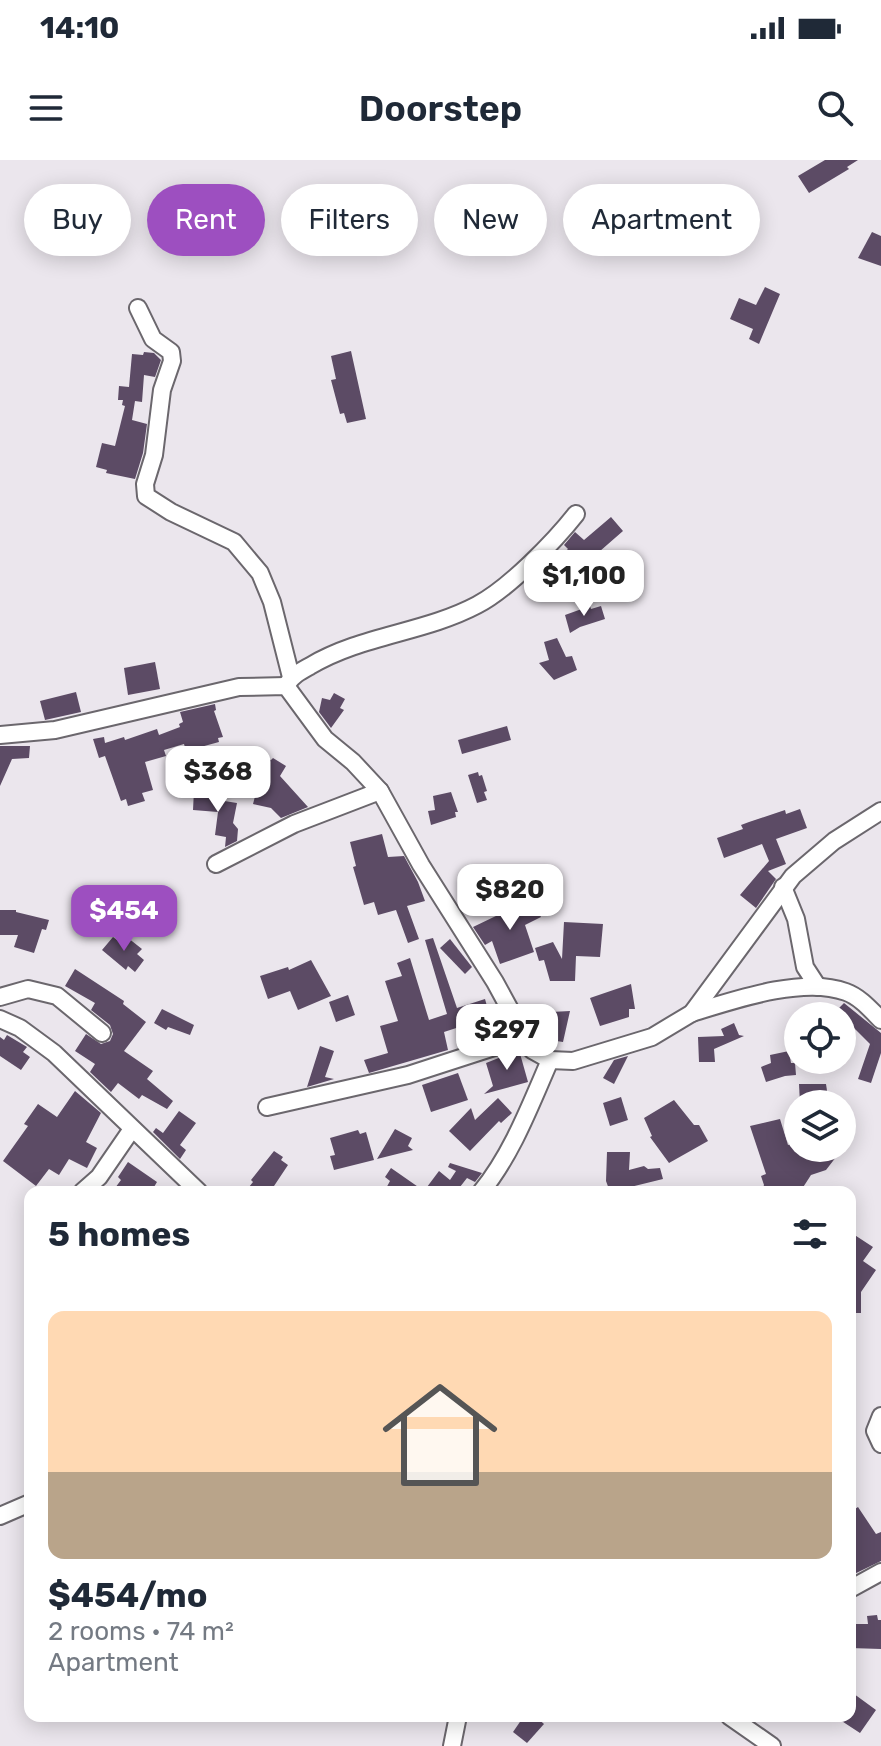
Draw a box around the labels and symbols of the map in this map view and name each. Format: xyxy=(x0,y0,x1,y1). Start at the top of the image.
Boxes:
pin: $1,100 xyxy=(519,550,649,618)
pin: $368 xyxy=(171,746,265,814)
pin: $820 xyxy=(463,864,557,932)
pin: $454 xyxy=(77,885,171,953)
pin: $297 xyxy=(460,1004,554,1072)

